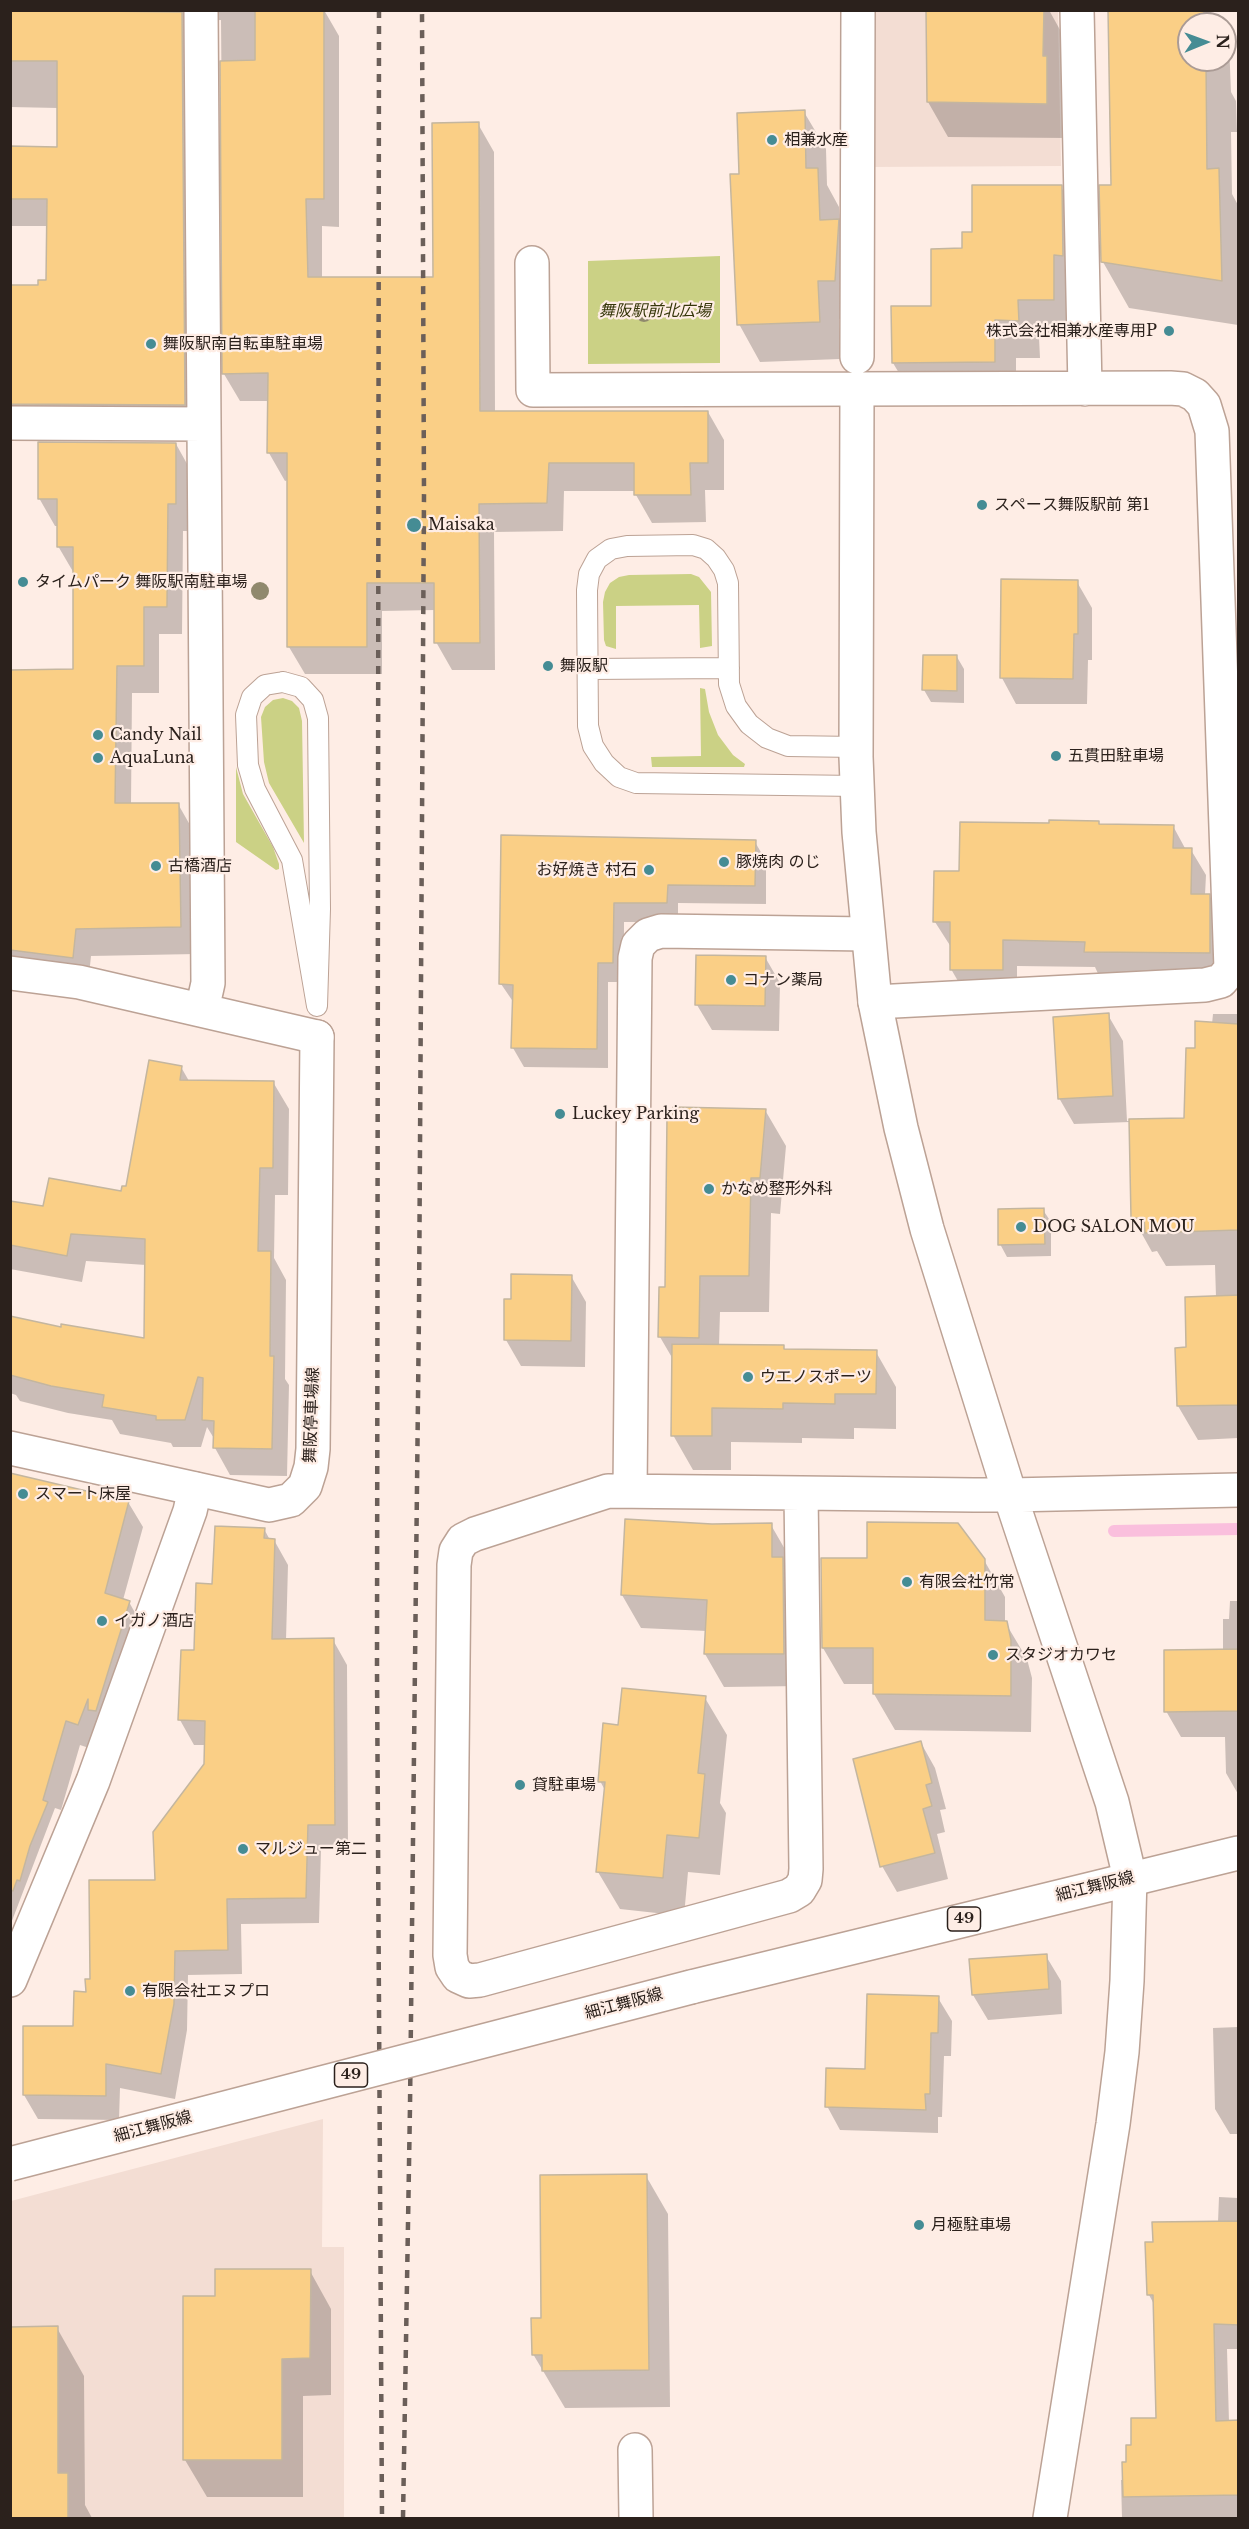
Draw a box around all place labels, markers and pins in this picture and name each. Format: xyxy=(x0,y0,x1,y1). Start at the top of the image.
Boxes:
place label: 相兼水産 xyxy=(784,130,848,150)
marker: 相兼水産 xyxy=(765,133,779,147)
place label: 株式会社相兼水産専用P xyxy=(986,321,1157,341)
marker: 株式会社相兼水産専用P xyxy=(1162,324,1176,338)
place label: 舞阪駅南自転車駐車場 xyxy=(163,334,323,354)
marker: 舞阪駅南自転車駐車場 xyxy=(144,337,158,351)
place label: スペース舞阪駅前 第1 xyxy=(994,495,1150,515)
marker: スペース舞阪駅前 第1 xyxy=(975,498,989,512)
place label: Maisaka xyxy=(428,515,495,535)
marker: Maisaka xyxy=(405,516,423,534)
place label: タイムパーク 舞阪駅南駐車場 xyxy=(35,572,248,592)
marker: タイムパーク 舞阪駅南駐車場 xyxy=(16,575,30,589)
place label: 舞阪駅 xyxy=(560,656,608,676)
marker: 舞阪駅 xyxy=(541,659,555,673)
place label: Candy Nail xyxy=(110,725,202,745)
marker: Candy Nail xyxy=(91,728,105,742)
place label: 五貫田駐車場 xyxy=(1068,746,1164,766)
place label: AquaLuna xyxy=(110,748,194,768)
marker: 五貫田駐車場 xyxy=(1049,749,1063,763)
marker: AquaLuna xyxy=(91,751,105,765)
place label: 豚焼肉 のじ xyxy=(736,852,821,872)
marker: 豚焼肉 のじ xyxy=(717,855,731,869)
place label: 古橋酒店 xyxy=(168,856,232,876)
marker: 古橋酒店 xyxy=(149,859,163,873)
place label: お好焼き 村石 xyxy=(536,860,637,880)
marker: お好焼き 村石 xyxy=(642,863,656,877)
place label: コナン薬局 xyxy=(743,970,823,990)
marker: コナン薬局 xyxy=(724,973,738,987)
place label: Luckey Parking xyxy=(572,1104,699,1124)
marker: Luckey Parking xyxy=(553,1107,567,1121)
place label: かなめ整形外科 xyxy=(721,1179,833,1199)
marker: かなめ整形外科 xyxy=(702,1182,716,1196)
place label: DOG SALON MOU xyxy=(1033,1217,1195,1237)
marker: DOG SALON MOU xyxy=(1014,1220,1028,1234)
place label: ウエノスポーツ xyxy=(760,1367,872,1387)
marker: ウエノスポーツ xyxy=(741,1370,755,1384)
place label: スマート床屋 xyxy=(35,1484,131,1504)
marker: スマート床屋 xyxy=(16,1487,30,1501)
place label: 有限会社竹常 xyxy=(919,1572,1015,1592)
marker: 有限会社竹常 xyxy=(900,1575,914,1589)
place label: イガノ酒店 xyxy=(114,1611,194,1631)
marker: イガノ酒店 xyxy=(95,1614,109,1628)
place label: スタジオカワセ xyxy=(1005,1645,1117,1665)
marker: スタジオカワセ xyxy=(986,1648,1000,1662)
place label: 貸駐車場 xyxy=(532,1775,596,1795)
marker: 貸駐車場 xyxy=(513,1778,527,1792)
place label: マルジュー第二 xyxy=(255,1839,367,1859)
marker: マルジュー第二 xyxy=(236,1842,250,1856)
place label: 有限会社エヌプロ xyxy=(142,1981,270,2001)
marker: 有限会社エヌプロ xyxy=(123,1984,137,1998)
place label: 月極駐車場 xyxy=(931,2215,1011,2235)
marker: 月極駐車場 xyxy=(912,2218,926,2232)

